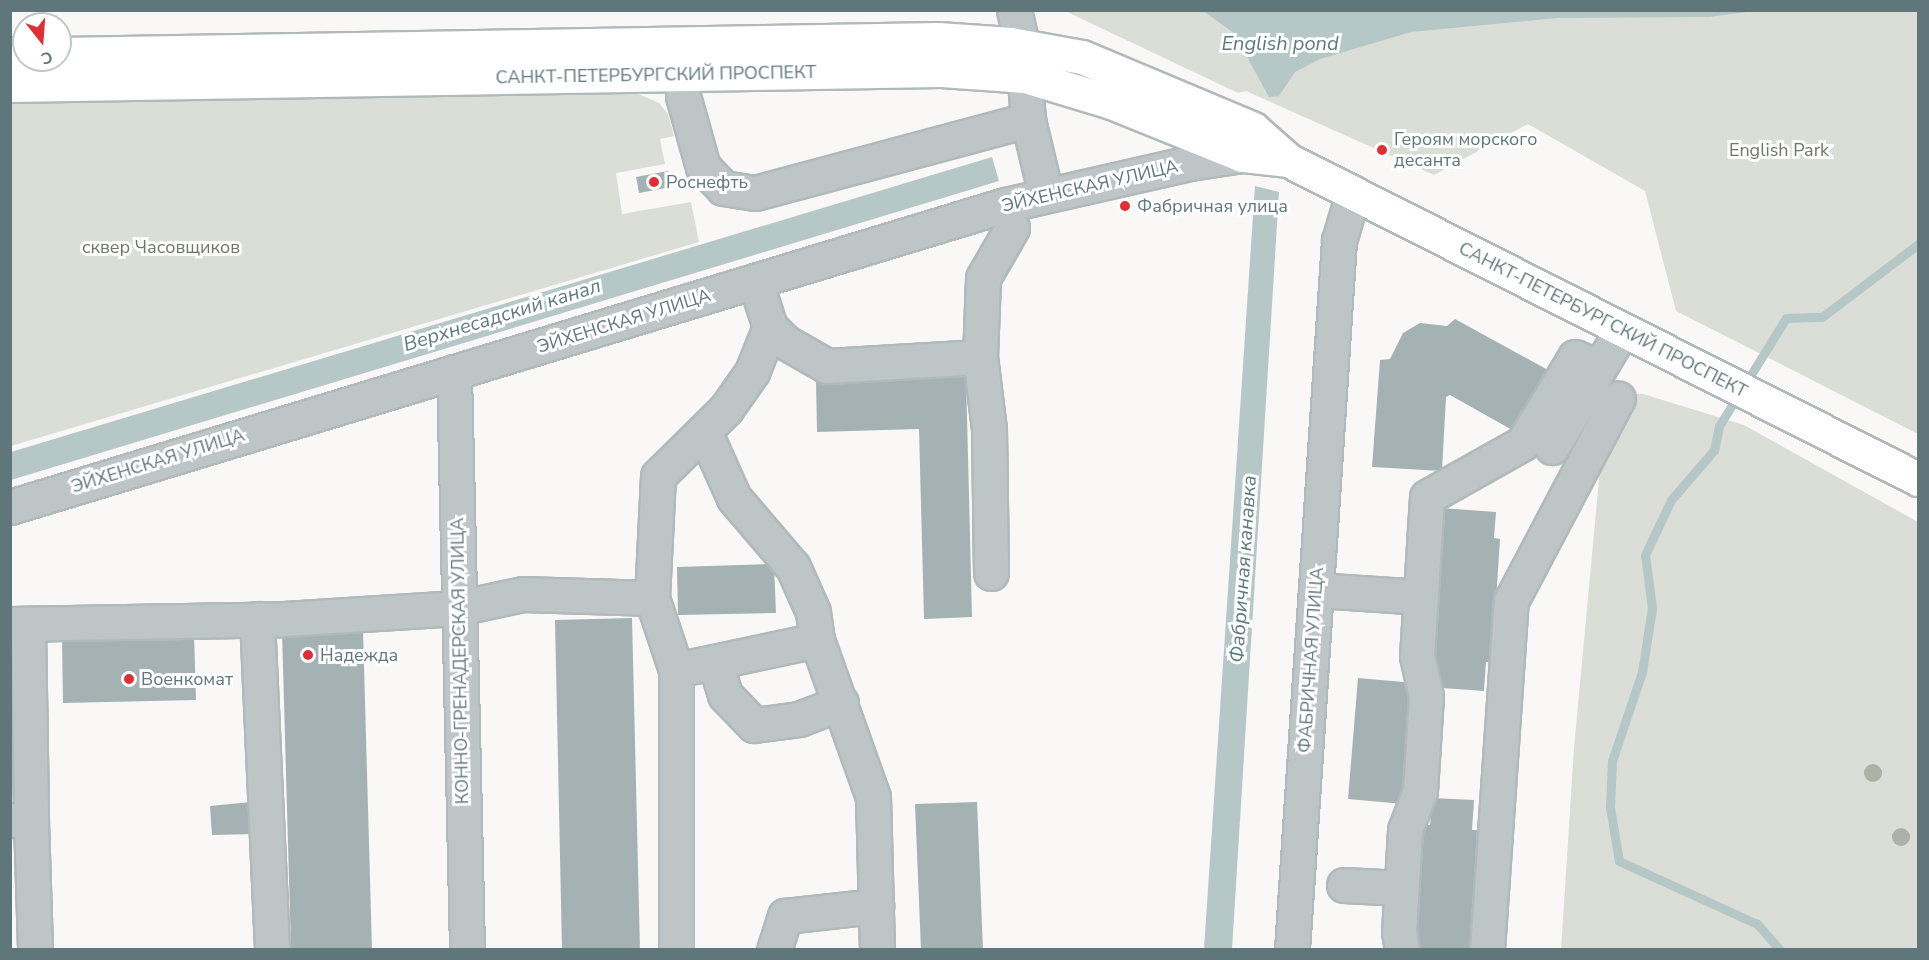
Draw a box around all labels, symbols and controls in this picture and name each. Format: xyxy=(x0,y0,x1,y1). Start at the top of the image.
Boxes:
north arrow xyxy=(12,12,72,72)
water label: English pond xyxy=(1221,31,1339,55)
text: С xyxy=(38,45,55,69)
street label: САНКТ-ПЕТЕРБУРГСКИЙ ПРОСПЕКТ xyxy=(495,61,817,89)
place label: Героям морского десанта xyxy=(1394,129,1537,172)
park label: English Park xyxy=(1729,139,1829,161)
marker: Героям морского десанта xyxy=(1375,143,1389,157)
street label: ЭЙХЕНСКАЯ УЛИЦА xyxy=(1000,155,1180,217)
place label: Роснефть xyxy=(666,171,748,193)
marker: Роснефть xyxy=(647,175,661,189)
place label: Фабричная улица xyxy=(1137,195,1288,217)
marker: Фабричная улица xyxy=(1118,199,1132,213)
park label: сквер Часовщиков xyxy=(82,236,240,258)
street label: САНКТ-ПЕТЕРБУРГСКИЙ ПРОСПЕКТ xyxy=(1455,238,1751,402)
water label: Верхнесадский канал xyxy=(400,274,604,356)
street label: ЭЙХЕНСКАЯ УЛИЦА xyxy=(535,284,713,358)
street label: ЭЙХЕНСКАЯ УЛИЦА xyxy=(69,424,247,498)
water label: Фабричная канавка xyxy=(1224,474,1262,664)
street label: КОННО-ГРЕНАДЕРСКАЯ УЛИЦА xyxy=(447,518,473,804)
street label: ФАБРИЧНАЯ УЛИЦА xyxy=(1294,566,1328,754)
place label: Надежда xyxy=(320,644,398,666)
marker: Надежда xyxy=(301,648,315,662)
place label: Военкомат xyxy=(141,668,233,690)
marker: Военкомат xyxy=(122,672,136,686)

